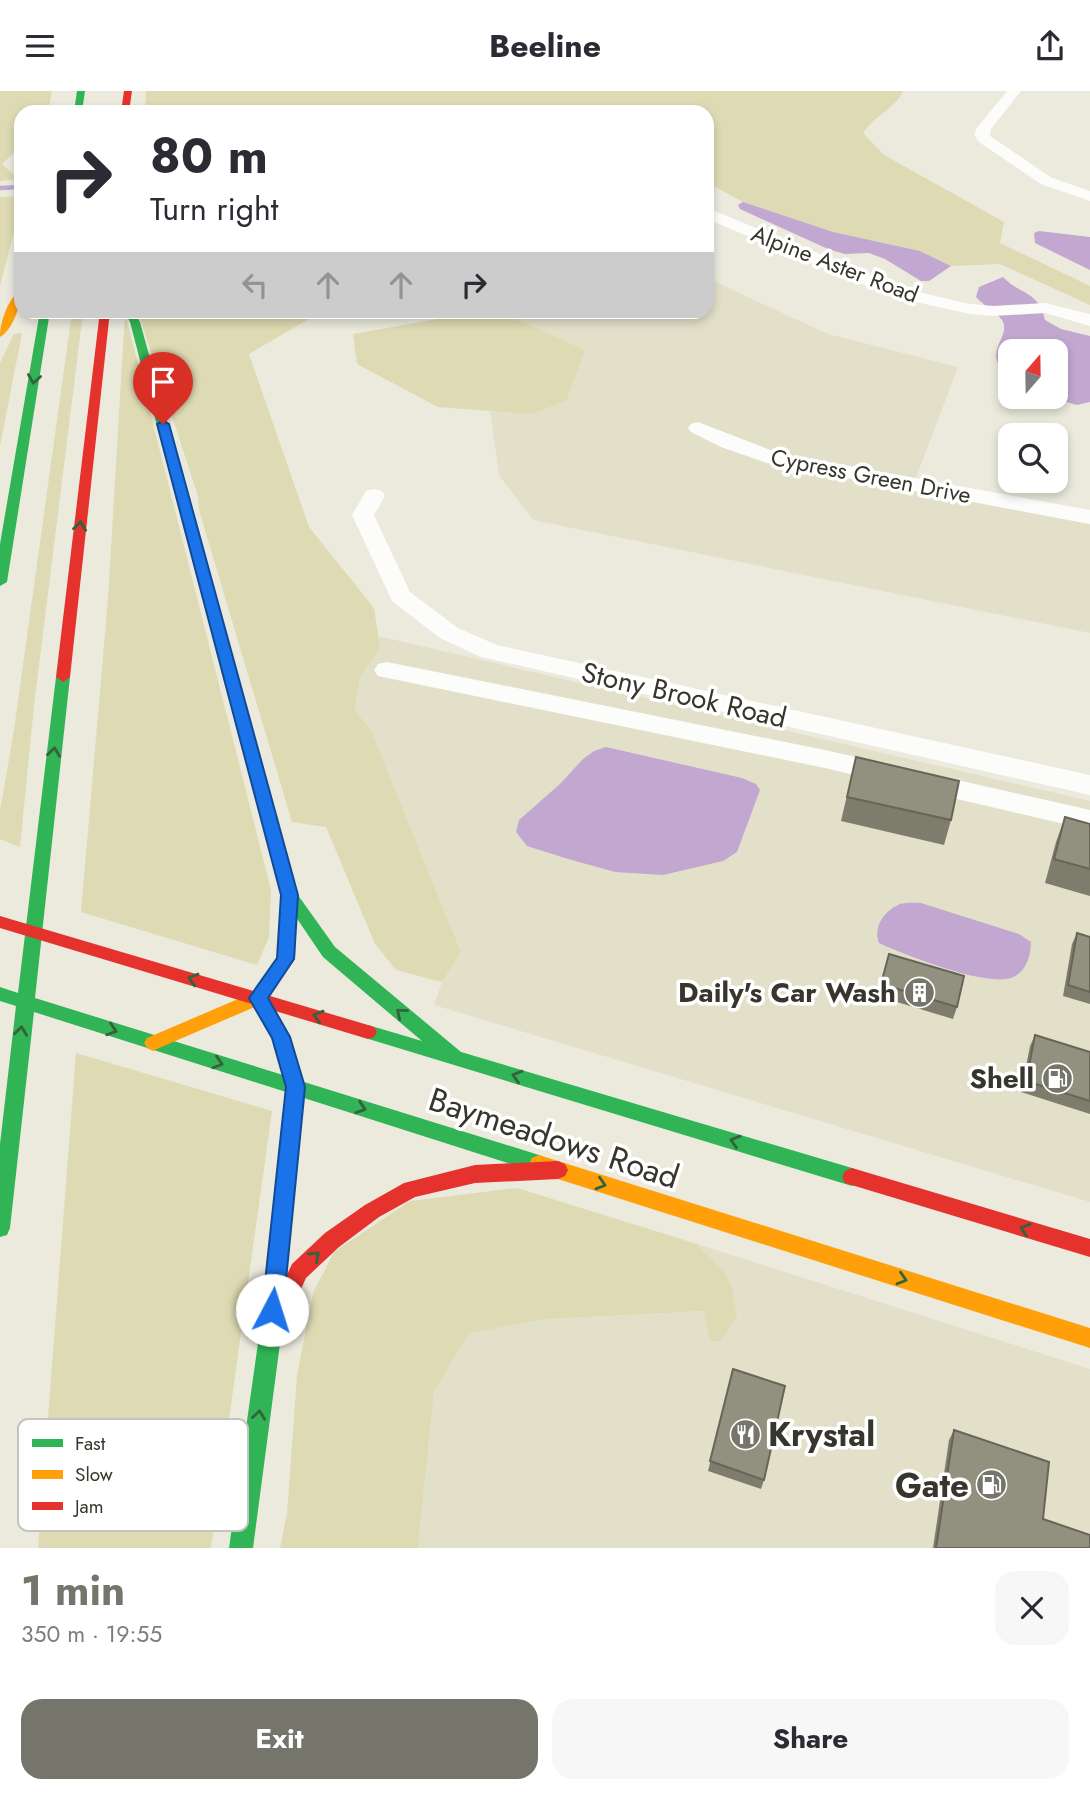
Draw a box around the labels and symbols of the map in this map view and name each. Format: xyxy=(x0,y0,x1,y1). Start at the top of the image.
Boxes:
street label: Alpine Aster Road xyxy=(746,216,924,312)
north arrow xyxy=(998,339,1068,409)
pin xyxy=(133,352,193,424)
one-way arrow xyxy=(27,373,42,385)
street label: Cypress Green Drive xyxy=(768,440,974,512)
one-way arrow xyxy=(72,520,87,531)
street label: Stony Brook Road xyxy=(577,652,791,738)
one-way arrow xyxy=(46,746,61,757)
one-way arrow xyxy=(187,972,199,987)
place label: Daily's Car Wash xyxy=(678,972,896,1013)
building icon: Daily's Car Wash xyxy=(902,975,936,1009)
one-way arrow xyxy=(312,1009,324,1024)
one-way arrow xyxy=(397,1009,410,1021)
one-way arrow xyxy=(105,1021,117,1036)
one-way arrow xyxy=(13,1025,28,1036)
one-way arrow xyxy=(212,1055,224,1069)
place label: Shell xyxy=(969,1058,1034,1099)
fuel station icon: Shell xyxy=(1040,1061,1074,1095)
one-way arrow xyxy=(511,1069,523,1084)
street label: Baymeadows Road xyxy=(423,1075,685,1201)
one-way arrow xyxy=(354,1099,366,1114)
one-way arrow xyxy=(729,1135,741,1150)
one-way arrow xyxy=(594,1176,607,1190)
one-way arrow xyxy=(1019,1222,1031,1237)
one-way arrow xyxy=(307,1252,320,1265)
one-way arrow xyxy=(895,1271,908,1285)
position arrow xyxy=(235,1273,309,1347)
one-way arrow xyxy=(252,1409,267,1421)
place label: Krystal xyxy=(768,1411,875,1458)
restaurant icon: Krystal xyxy=(728,1417,762,1451)
legend xyxy=(18,1419,248,1531)
text: Fast xyxy=(75,1430,106,1457)
text: Slow xyxy=(75,1461,113,1488)
place label: Gate xyxy=(895,1462,969,1509)
fuel station icon: Gate xyxy=(975,1468,1009,1502)
text: Jam xyxy=(72,1493,104,1520)

